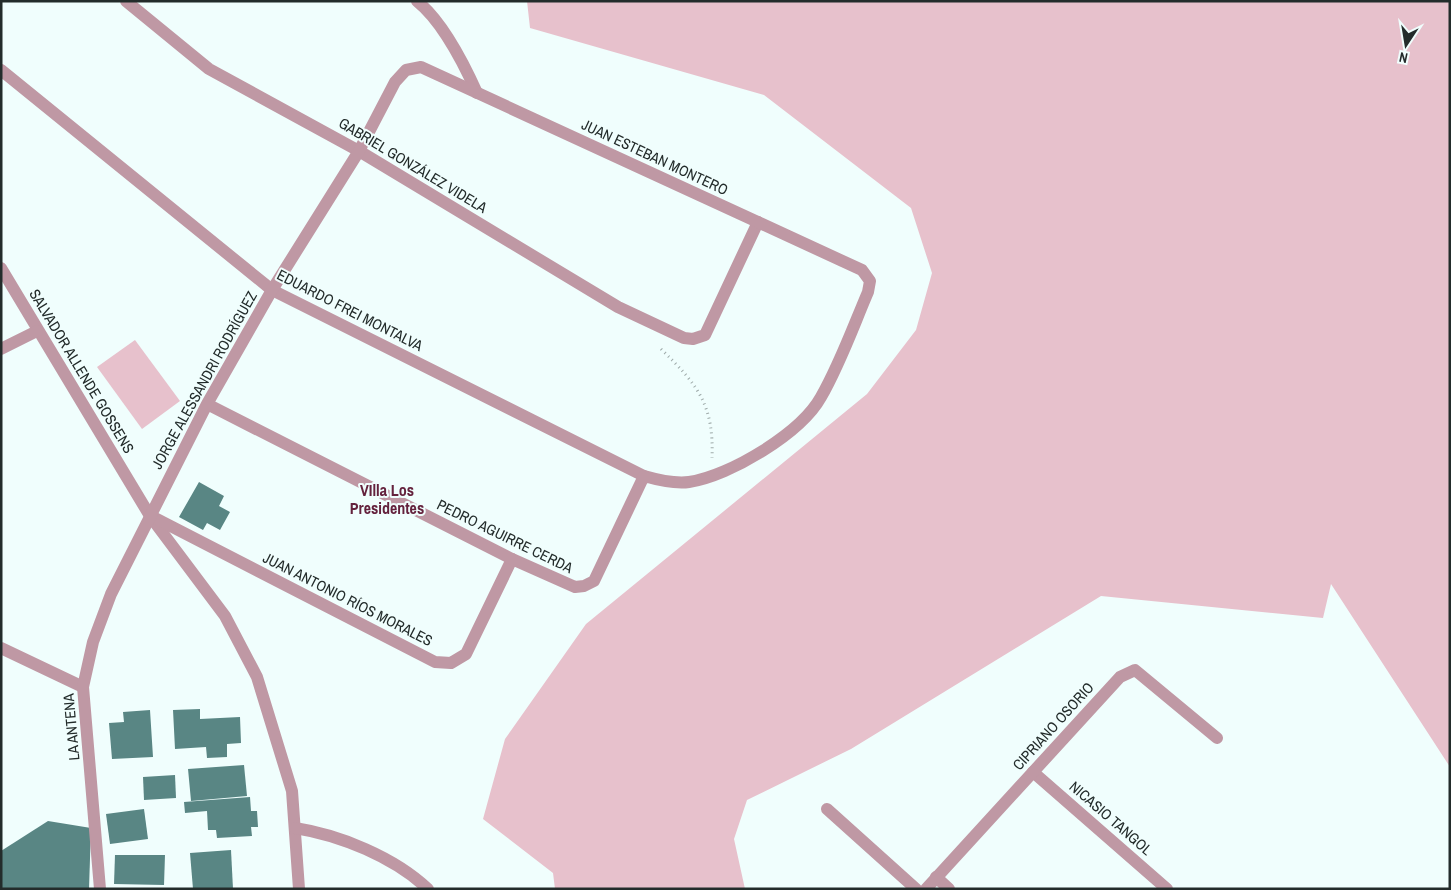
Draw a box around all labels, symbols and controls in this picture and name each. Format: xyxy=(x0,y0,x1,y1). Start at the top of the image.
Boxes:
north arrow xyxy=(1381,20,1431,70)
text: N xyxy=(1397,48,1409,67)
street label: GABRIEL GONZÁLEZ VIDELA xyxy=(335,112,492,218)
street label: JUAN ESTEBAN MONTERO xyxy=(578,114,732,200)
street label: EDUARDO FREI MONTALVA xyxy=(273,264,427,356)
street label: SALVADOR ALLENDE GOSSENS xyxy=(25,285,139,457)
street label: JORGE ALESSANDRI RODRÍGUEZ xyxy=(146,287,262,473)
district label: VIlla Los Presidentes xyxy=(350,479,424,519)
street label: PEDRO AGUIRRE CERDA xyxy=(433,494,577,578)
street label: JUAN ANTONIO RÍOS MORALES xyxy=(260,547,436,651)
street label: CIPRIANO OSORIO xyxy=(1008,677,1098,775)
street label: LA ANTENA xyxy=(58,692,84,761)
street label: NICASIO TANGOL xyxy=(1065,776,1157,860)

